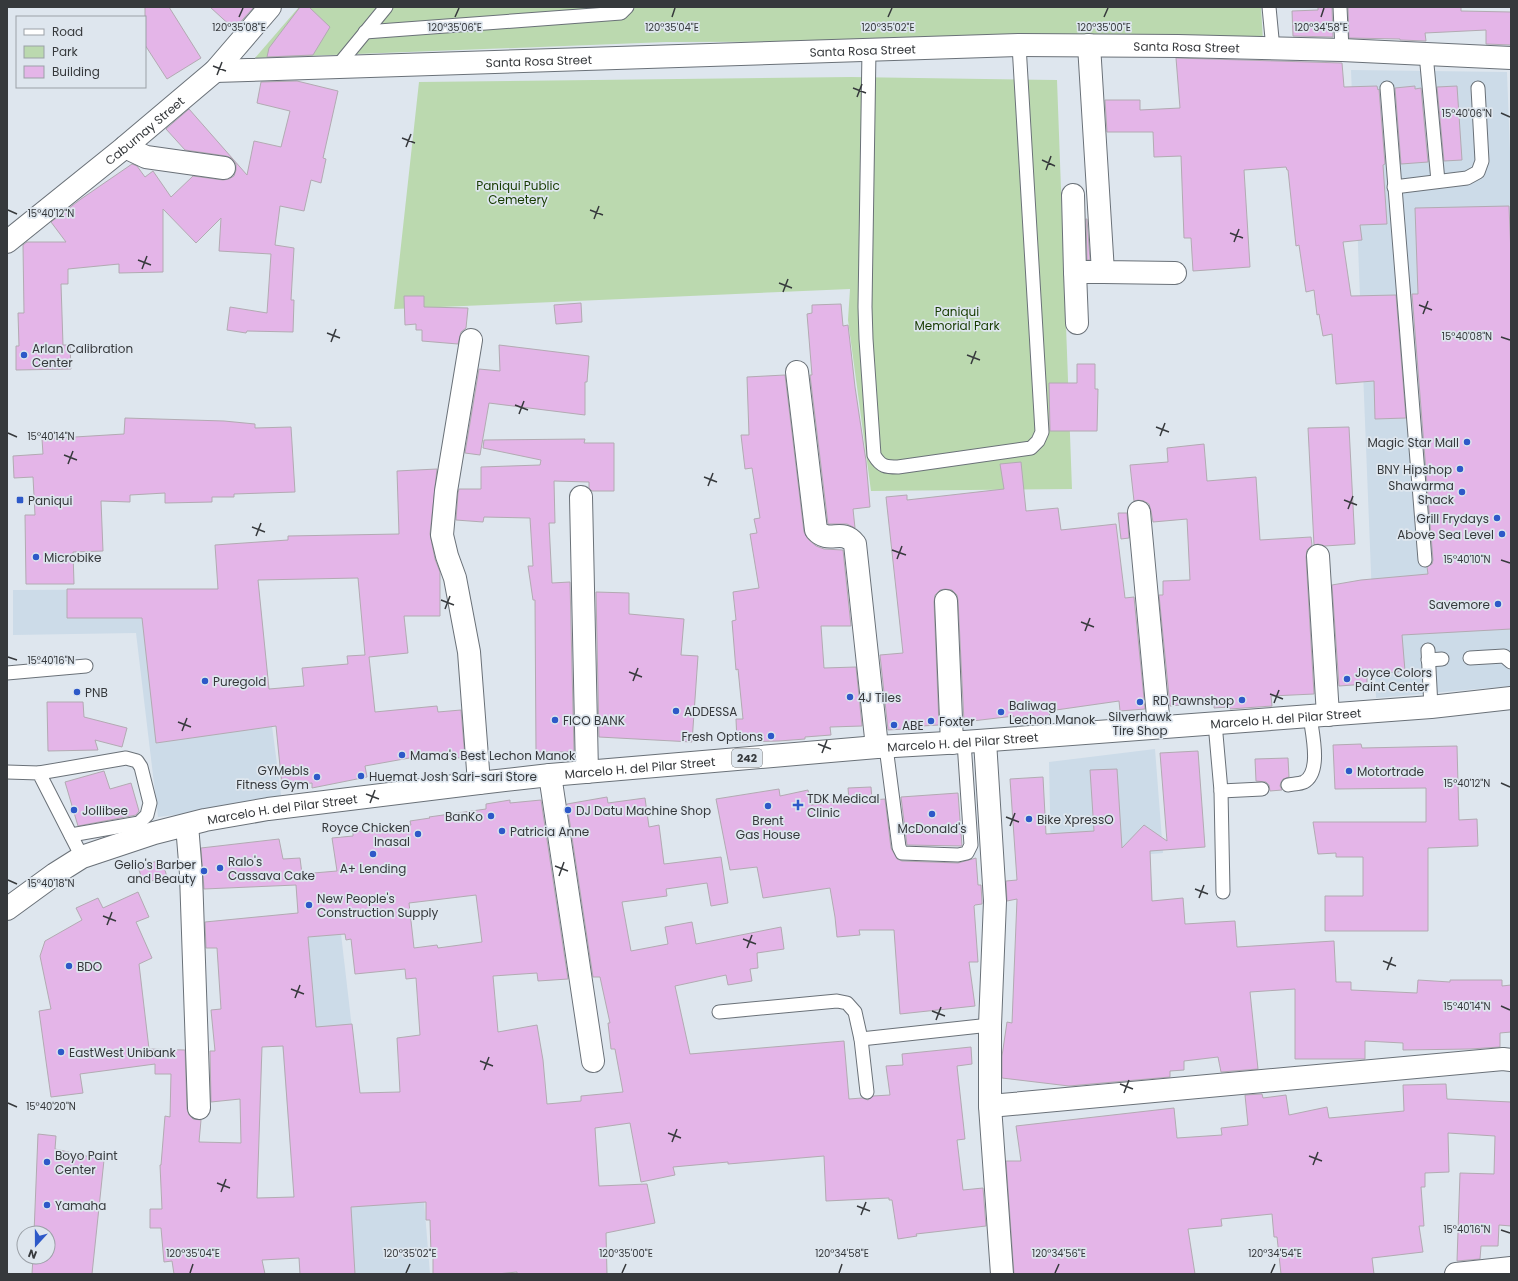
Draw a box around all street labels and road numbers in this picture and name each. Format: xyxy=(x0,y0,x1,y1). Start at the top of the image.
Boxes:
street label: Santa Rosa Street xyxy=(1133,37,1240,56)
street label: Santa Rosa Street xyxy=(809,40,916,60)
street label: Santa Rosa Street xyxy=(485,50,592,71)
street label: Caburnay Street xyxy=(101,92,188,169)
street label: Marcelo H. del Pilar Street xyxy=(1210,704,1362,732)
street label: Marcelo H. del Pilar Street xyxy=(887,728,1039,755)
road number: 242 xyxy=(732,749,762,767)
street label: Marcelo H. del Pilar Street xyxy=(564,752,716,782)
street label: Marcelo H. del Pilar Street xyxy=(206,790,358,828)

